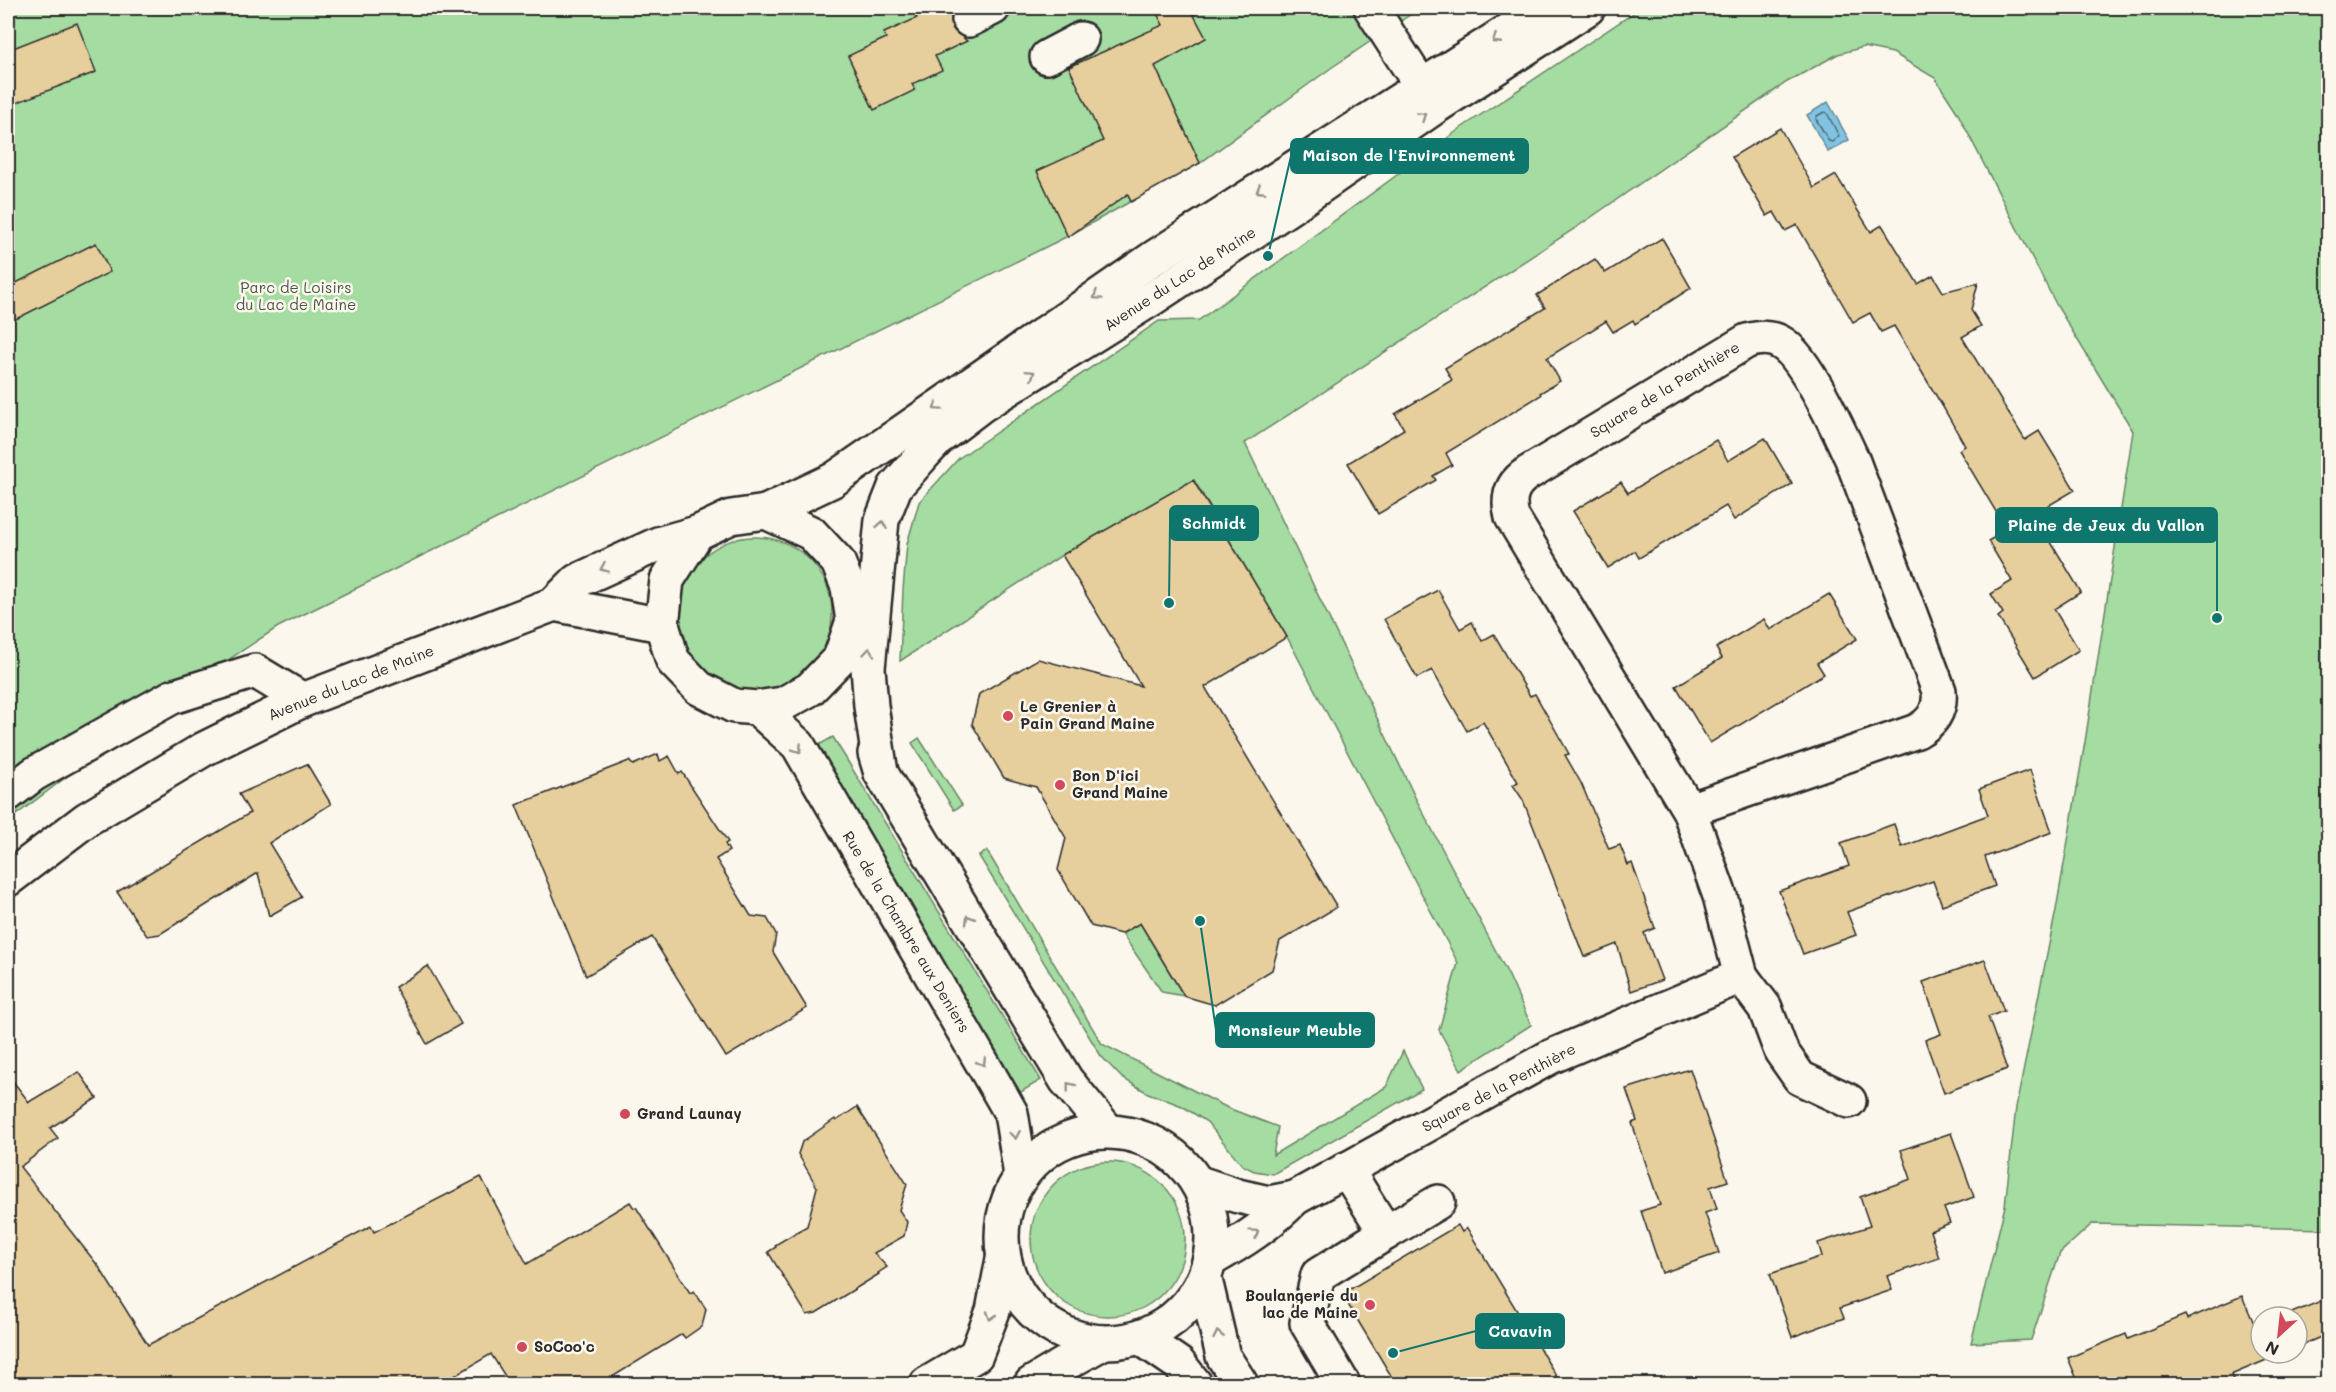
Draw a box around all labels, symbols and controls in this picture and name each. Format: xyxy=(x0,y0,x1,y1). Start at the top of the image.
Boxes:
one-way arrow xyxy=(1491,33,1502,44)
one-way arrow xyxy=(1415,112,1426,123)
callout: Maison de l'Environnement xyxy=(1291,139,1528,173)
text: Maison de l'Environnement xyxy=(1303,144,1515,165)
one-way arrow xyxy=(1256,182,1266,194)
street label: Avenue du Lac de Maine xyxy=(1100,222,1259,335)
park label: Parc de Loisirs du Lac de Maine xyxy=(236,277,356,314)
one-way arrow xyxy=(1093,289,1104,300)
street label: Square de la Penthière xyxy=(1586,336,1743,442)
one-way arrow xyxy=(1025,369,1035,381)
one-way arrow xyxy=(932,400,943,411)
callout: Schmidt xyxy=(1170,506,1258,540)
callout: Plaine de Jeux du Vallon xyxy=(1996,508,2217,542)
text: Schmidt xyxy=(1182,512,1246,533)
text: Plaine de Jeux du Vallon xyxy=(2008,514,2204,535)
one-way arrow xyxy=(875,520,888,530)
one-way arrow xyxy=(600,561,611,573)
street label: Avenue du Lac de Maine xyxy=(265,640,436,725)
one-way arrow xyxy=(863,648,876,657)
place label: Le Grenier à Pain Grand Maine xyxy=(1020,696,1155,733)
marker: Le Grenier à Pain Grand Maine xyxy=(1001,709,1015,723)
one-way arrow xyxy=(791,742,802,753)
place label: Bon D'ici Grand Maine xyxy=(1072,765,1168,802)
marker: Bon D'ici Grand Maine xyxy=(1053,778,1067,792)
street label: Rue de la Chambre aux Deniers xyxy=(839,827,975,1036)
one-way arrow xyxy=(965,915,976,925)
callout: Monsieur Meuble xyxy=(1216,1013,1374,1047)
text: Monsieur Meuble xyxy=(1228,1019,1362,1040)
street label: Square de la Penthière xyxy=(1418,1038,1579,1136)
one-way arrow xyxy=(975,1056,986,1066)
one-way arrow xyxy=(1067,1082,1078,1093)
place label: Grand Launay xyxy=(637,1103,742,1123)
marker: Grand Launay xyxy=(618,1107,632,1121)
one-way arrow xyxy=(1008,1129,1021,1139)
one-way arrow xyxy=(1249,1229,1260,1240)
place label: Boulangerie du lac de Maine xyxy=(1245,1285,1358,1322)
marker: Boulangerie du lac de Maine xyxy=(1363,1298,1377,1312)
north arrow xyxy=(2249,1305,2309,1365)
one-way arrow xyxy=(985,1310,998,1320)
callout: Cavavin xyxy=(1476,1314,1564,1348)
text: Cavavin xyxy=(1488,1320,1552,1341)
one-way arrow xyxy=(1212,1330,1225,1340)
place label: SoCoo'c xyxy=(534,1336,595,1356)
text: N xyxy=(2262,1337,2282,1361)
marker: SoCoo'c xyxy=(515,1340,529,1354)

